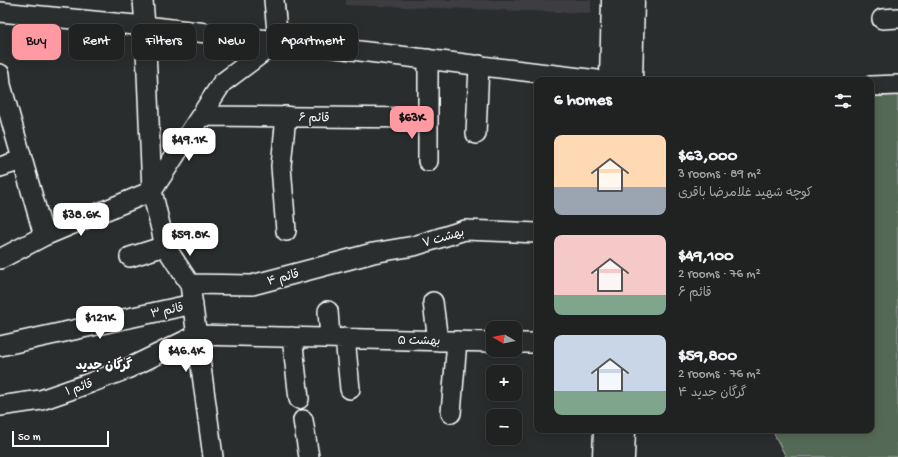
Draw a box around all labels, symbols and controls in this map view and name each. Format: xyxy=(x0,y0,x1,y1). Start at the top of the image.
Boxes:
chip: Buy xyxy=(12,24,61,60)
chip: Rent xyxy=(69,24,124,60)
chip: Filters xyxy=(132,24,196,60)
chip: New xyxy=(204,24,259,60)
chip: Apartment xyxy=(267,24,358,60)
icon: filters xyxy=(832,90,854,112)
text: 6 homes xyxy=(554,91,612,111)
pin: $63K xyxy=(388,106,436,140)
street label: قائم ۶ xyxy=(298,111,330,126)
text: $63K xyxy=(399,111,425,126)
pin: $49.1K xyxy=(156,128,222,162)
text: $49.1K xyxy=(172,133,207,148)
text: $63,000 xyxy=(678,147,737,167)
icon: home xyxy=(586,151,634,199)
text: 3 rooms · 89 m² xyxy=(678,167,761,182)
text: کوچه شهید غلامرضا باقری xyxy=(678,186,813,201)
pin: $38.6K xyxy=(48,203,114,237)
text: $38.6K xyxy=(62,208,100,223)
pin: $59.8K xyxy=(157,223,223,257)
street label: بهشت ۷ xyxy=(421,226,466,252)
text: $59.8K xyxy=(171,228,209,243)
text: $49,100 xyxy=(678,247,734,267)
icon: home xyxy=(586,251,634,299)
text: 2 rooms · 76 m² xyxy=(678,267,761,282)
street label: قائم ۴ xyxy=(266,268,301,290)
text: ۶ قائم xyxy=(678,286,712,301)
street label: ۳ قائم xyxy=(150,302,185,322)
pin: $121K xyxy=(72,306,128,340)
text: $121K xyxy=(85,311,115,326)
north arrow xyxy=(486,321,522,357)
map controls xyxy=(486,321,522,445)
street label: بهشت ۵ xyxy=(397,335,440,349)
pin: $46.4K xyxy=(153,339,219,373)
text: $46.4K xyxy=(168,344,204,359)
text: $59,800 xyxy=(678,347,737,367)
icon: home xyxy=(586,351,634,399)
district label: گرگان جدید xyxy=(76,356,132,374)
button: + xyxy=(486,365,522,401)
text: 2 rooms · 76 m² xyxy=(678,367,761,382)
street label: ۱ قائم xyxy=(64,378,95,400)
text: گرگان جدید ۴ xyxy=(678,386,747,401)
button: − xyxy=(486,409,522,445)
scale bar xyxy=(12,429,109,448)
text: 50 m xyxy=(18,432,40,444)

